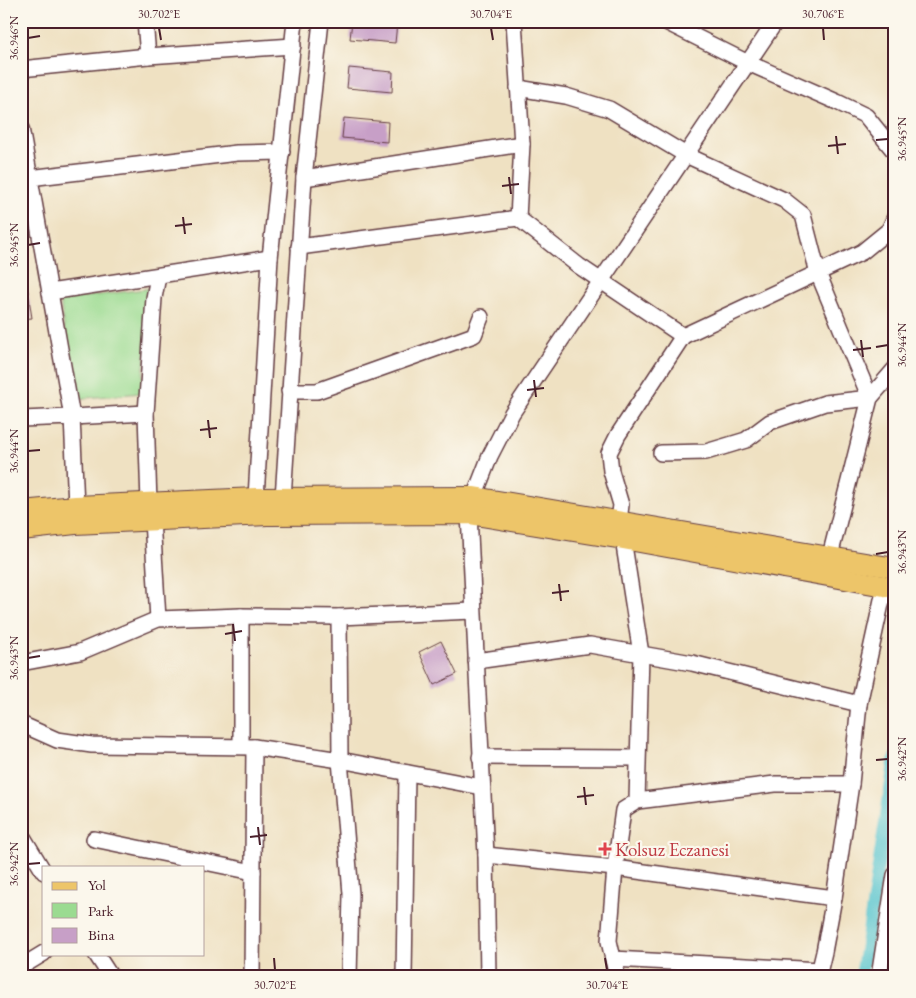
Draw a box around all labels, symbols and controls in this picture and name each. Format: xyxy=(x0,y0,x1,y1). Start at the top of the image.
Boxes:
text: 30.702°E xyxy=(138,6,180,22)
text: 30.704°E xyxy=(470,6,512,22)
text: 30.706°E xyxy=(802,6,844,22)
text: 36.946°N xyxy=(6,15,22,60)
text: 36.945°N xyxy=(894,116,910,161)
text: 36.945°N xyxy=(6,222,22,267)
text: 36.944°N xyxy=(894,322,910,367)
text: 36.944°N xyxy=(6,428,22,473)
text: 36.943°N xyxy=(894,529,910,574)
text: 36.943°N xyxy=(6,635,22,680)
text: 36.942°N xyxy=(894,736,910,781)
place label: Kolsuz Eczanesi xyxy=(615,837,730,862)
text: 36.942°N xyxy=(6,841,22,886)
marker: Kolsuz Eczanesi xyxy=(599,843,611,855)
legend xyxy=(42,866,205,956)
text: Yol xyxy=(88,875,106,894)
text: Park xyxy=(88,901,115,920)
text: Bina xyxy=(88,925,114,944)
text: 30.702°E xyxy=(254,977,296,993)
text: 30.704°E xyxy=(586,977,628,993)

